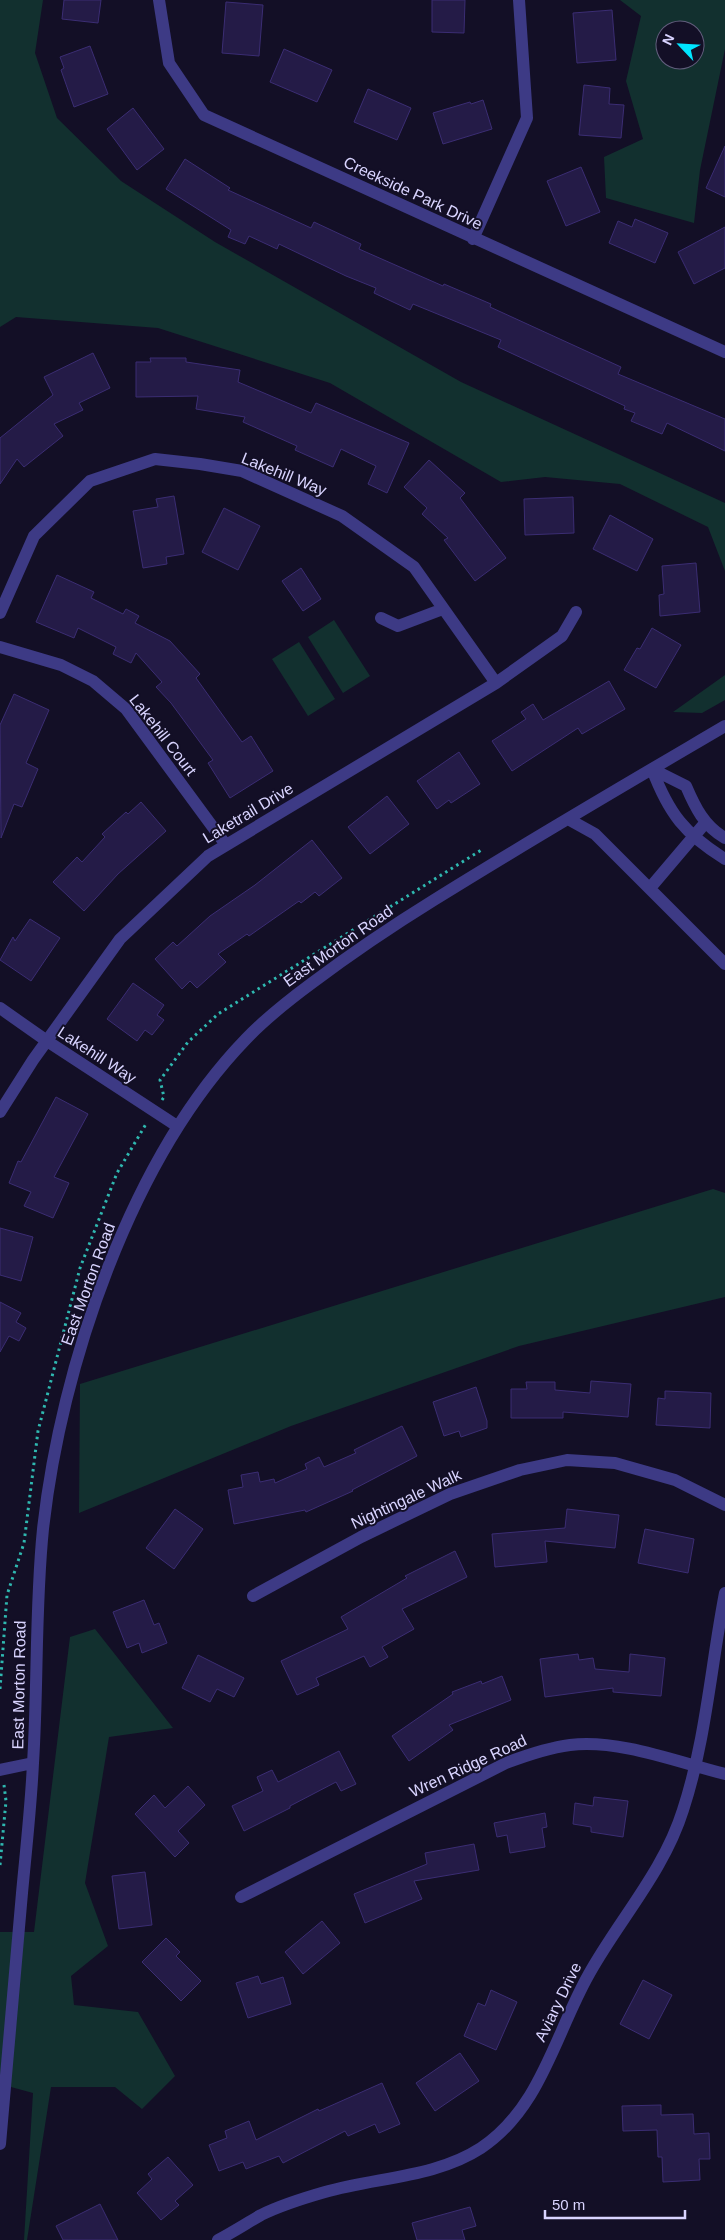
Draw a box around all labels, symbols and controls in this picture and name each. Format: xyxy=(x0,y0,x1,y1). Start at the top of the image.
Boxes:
north arrow xyxy=(655,20,705,70)
text: N xyxy=(659,32,678,47)
street label: Creekside Park Drive xyxy=(341,153,485,233)
street label: Lakehill Way xyxy=(239,449,329,499)
street label: Lakehill Court xyxy=(126,691,200,779)
street label: Laketrail Drive xyxy=(200,779,296,847)
street label: East Morton Road xyxy=(280,902,396,990)
street label: Lakehill Way xyxy=(55,1023,139,1087)
street label: East Morton Road xyxy=(58,1221,118,1347)
street label: Nightingale Walk xyxy=(348,1466,465,1532)
street label: East Morton Road xyxy=(9,1620,29,1750)
street label: Wren Ridge Road xyxy=(407,1731,529,1801)
street label: Aviary Drive xyxy=(532,1960,585,2044)
scale bar xyxy=(545,2188,685,2220)
text: 50 m xyxy=(552,2196,585,2213)

